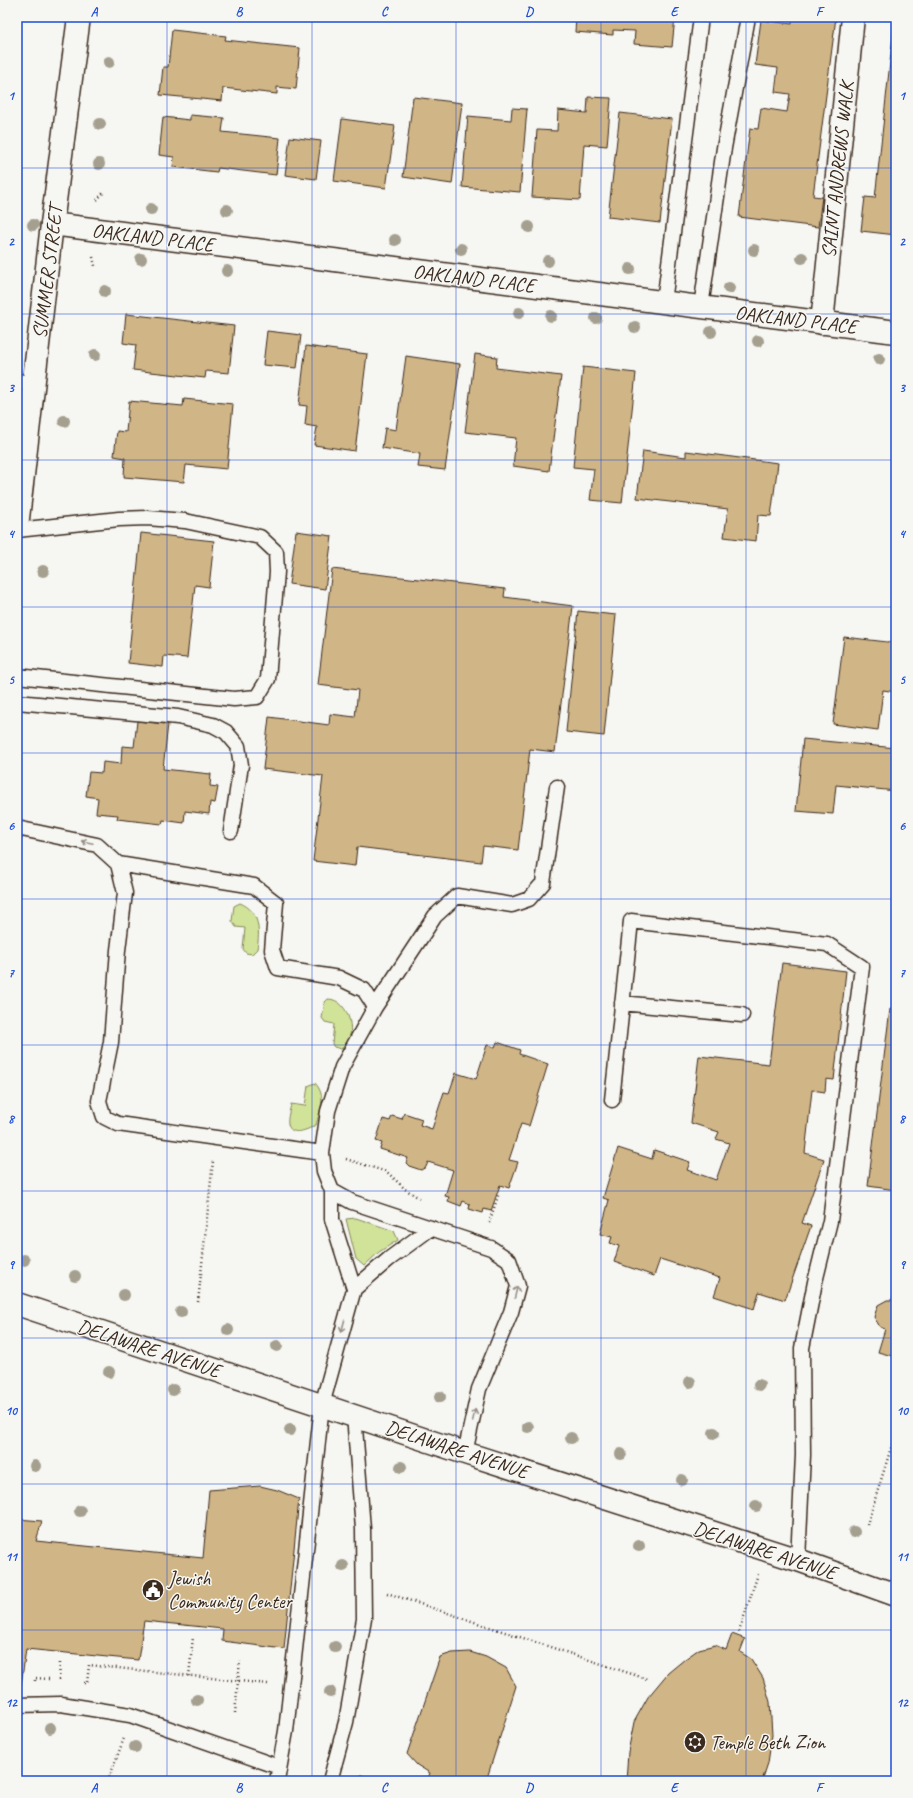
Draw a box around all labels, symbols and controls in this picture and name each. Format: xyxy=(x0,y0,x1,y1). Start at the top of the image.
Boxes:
text: A xyxy=(91,4,99,20)
text: B xyxy=(236,4,244,20)
text: C xyxy=(381,4,389,20)
text: D xyxy=(525,4,534,20)
text: E xyxy=(671,4,680,20)
text: F xyxy=(816,4,825,20)
street label: SAINT ANDREWS WALK xyxy=(816,78,859,259)
text: 1 xyxy=(8,88,16,104)
text: 1 xyxy=(899,88,907,104)
street label: SUMMER STREET xyxy=(27,199,69,340)
street label: OAKLAND PLACE xyxy=(91,218,218,258)
text: 2 xyxy=(8,234,15,250)
text: 2 xyxy=(899,234,906,250)
street label: OAKLAND PLACE xyxy=(412,259,539,299)
street label: OAKLAND PLACE xyxy=(734,300,861,340)
text: 3 xyxy=(8,380,15,396)
text: 3 xyxy=(899,380,906,396)
text: 4 xyxy=(8,526,16,542)
text: 4 xyxy=(899,526,907,542)
text: 5 xyxy=(8,672,15,688)
text: 5 xyxy=(899,672,906,688)
text: 6 xyxy=(8,818,15,834)
text: 6 xyxy=(899,818,906,834)
one-way arrow xyxy=(81,838,94,846)
text: 7 xyxy=(8,965,15,981)
text: 7 xyxy=(899,965,906,981)
text: 8 xyxy=(8,1111,16,1127)
text: 8 xyxy=(899,1111,907,1127)
text: 9 xyxy=(8,1257,15,1273)
text: 9 xyxy=(899,1257,906,1273)
one-way arrow xyxy=(512,1286,520,1299)
street label: DELAWARE AVENUE xyxy=(74,1314,226,1384)
one-way arrow xyxy=(339,1320,347,1333)
text: 10 xyxy=(5,1403,18,1419)
text: 10 xyxy=(896,1403,909,1419)
one-way arrow xyxy=(470,1409,478,1422)
street label: DELAWARE AVENUE xyxy=(382,1415,534,1485)
street label: DELAWARE AVENUE xyxy=(690,1516,842,1586)
text: 11 xyxy=(5,1549,19,1565)
text: 11 xyxy=(896,1549,910,1565)
place label: Jewish Community Center xyxy=(167,1566,293,1614)
public building icon: Jewish Community Center xyxy=(140,1577,166,1603)
text: 12 xyxy=(5,1695,18,1711)
text: 12 xyxy=(896,1695,909,1711)
synagogue icon: Temple Beth Zion xyxy=(682,1729,708,1755)
place label: Temple Beth Zion xyxy=(710,1730,826,1755)
text: A xyxy=(91,1780,99,1796)
text: B xyxy=(236,1780,244,1796)
text: C xyxy=(381,1780,389,1796)
text: D xyxy=(525,1780,534,1796)
text: E xyxy=(671,1780,680,1796)
text: F xyxy=(816,1780,825,1796)

